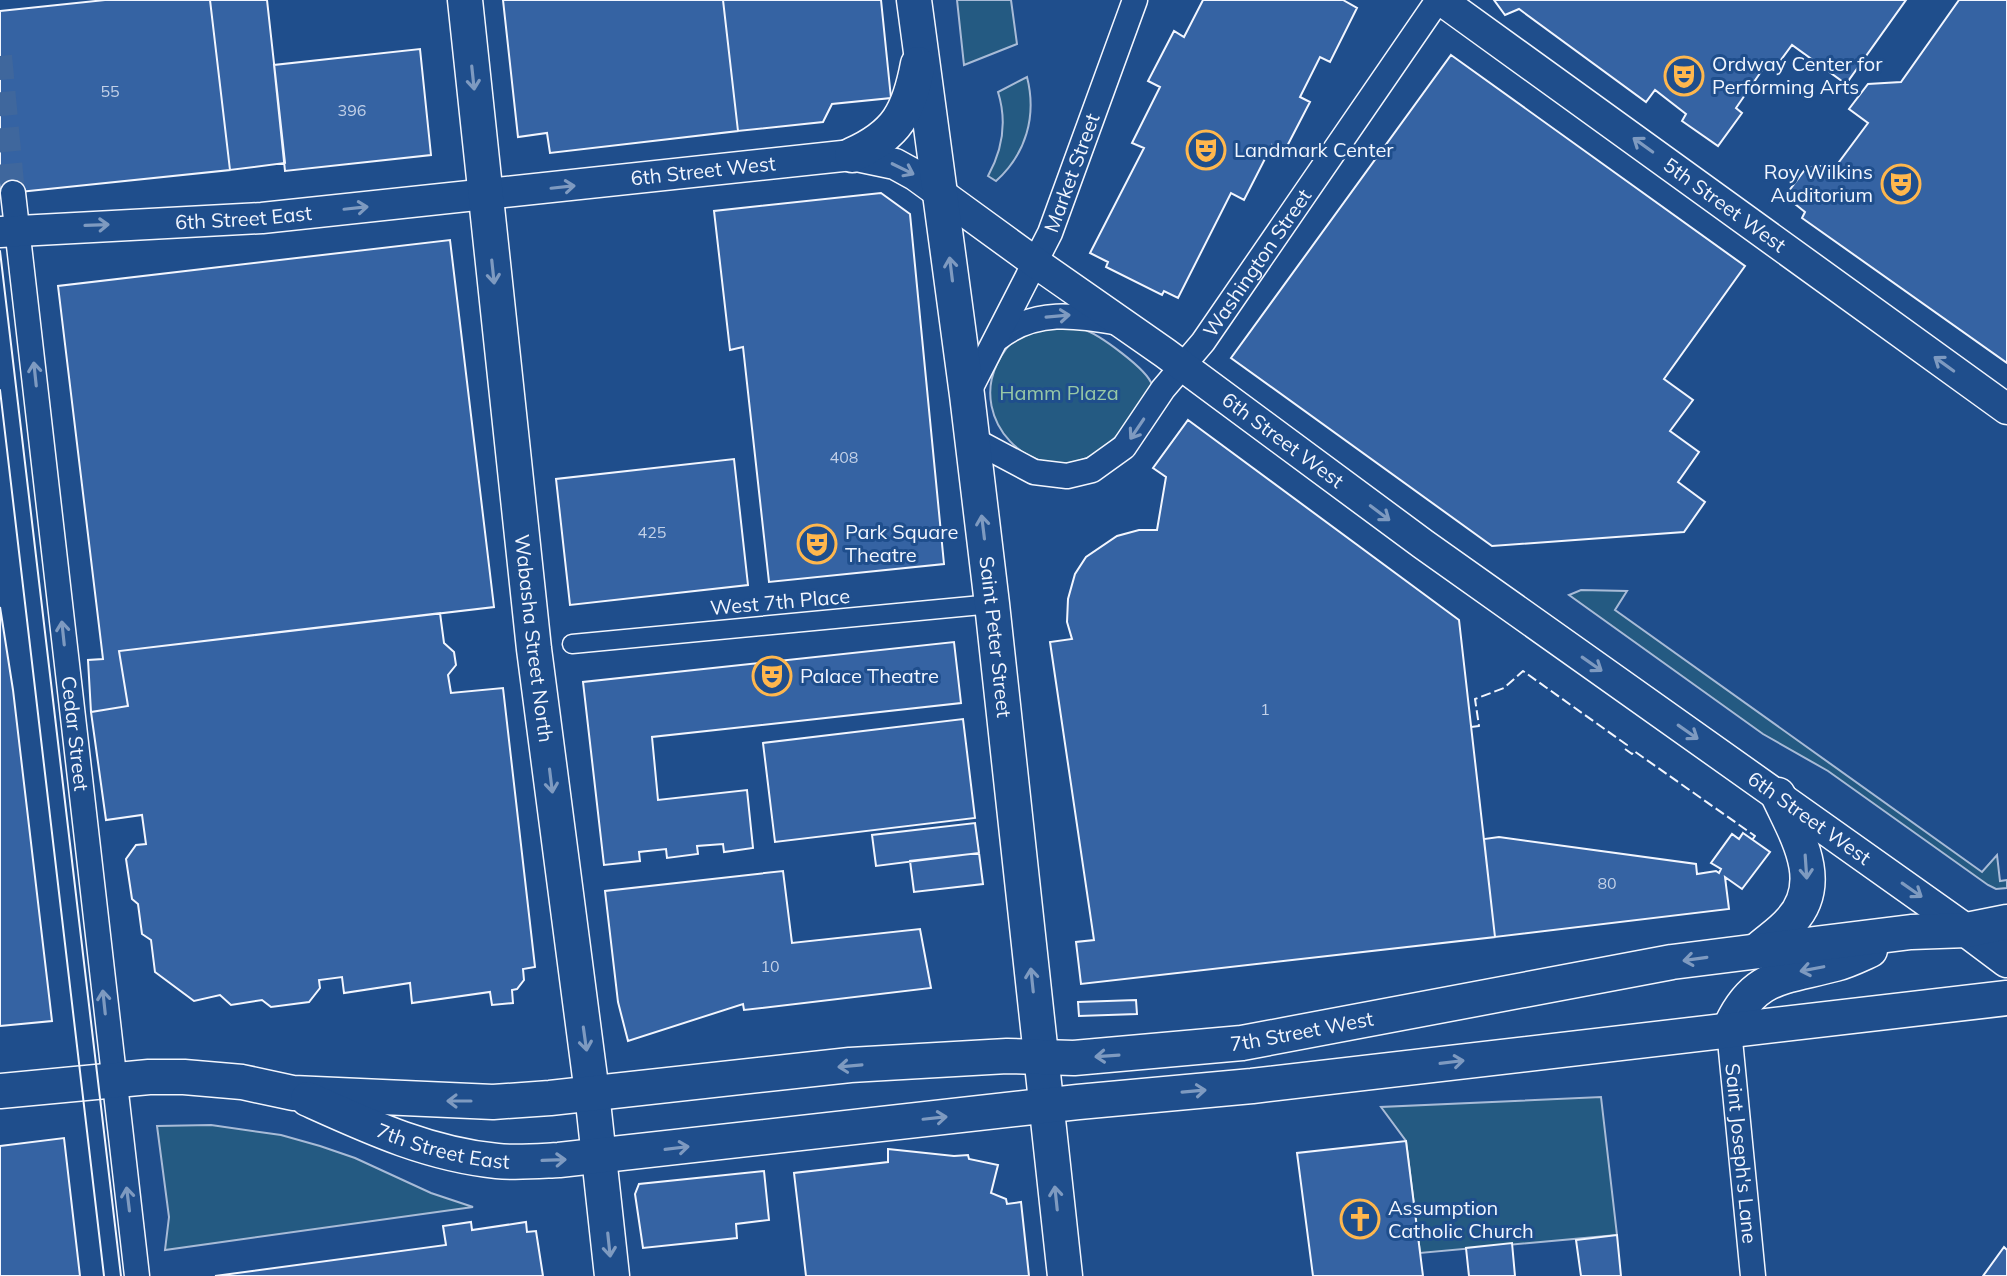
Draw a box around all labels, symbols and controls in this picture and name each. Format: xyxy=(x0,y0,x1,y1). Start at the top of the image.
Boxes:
place label: Ordway Center for Performing Arts xyxy=(1712,51,1883,99)
theatre icon: Ordway Center for Performing Arts xyxy=(1663,55,1705,97)
one-way arrow xyxy=(466,64,481,90)
house number: 55 xyxy=(100,81,120,101)
house number: 396 xyxy=(338,100,366,120)
street label: Market Street xyxy=(1038,110,1105,236)
theatre icon: Landmark Center xyxy=(1185,129,1227,171)
place label: Landmark Center xyxy=(1234,137,1394,162)
one-way arrow xyxy=(1632,137,1654,154)
street label: 6th Street West xyxy=(629,150,777,191)
street label: 5th Street West xyxy=(1659,152,1791,257)
place label: Roy Wilkins Auditorium xyxy=(1764,159,1873,207)
one-way arrow xyxy=(890,162,914,177)
theatre icon: Roy Wilkins Auditorium xyxy=(1880,163,1922,205)
one-way arrow xyxy=(549,179,576,194)
street label: Washington Street xyxy=(1197,184,1316,342)
street label: 6th Street East xyxy=(175,200,313,235)
one-way arrow xyxy=(342,200,369,215)
one-way arrow xyxy=(83,217,110,232)
one-way arrow xyxy=(943,257,958,282)
one-way arrow xyxy=(485,258,500,285)
one-way arrow xyxy=(1045,308,1071,323)
one-way arrow xyxy=(1933,355,1955,372)
one-way arrow xyxy=(27,361,42,388)
park label: Hamm Plaza xyxy=(999,380,1119,405)
street label: 6th Street West xyxy=(1217,387,1349,493)
one-way arrow xyxy=(1128,417,1145,439)
house number: 408 xyxy=(830,447,858,467)
one-way arrow xyxy=(1369,504,1391,521)
one-way arrow xyxy=(975,514,990,541)
place label: Park Square Theatre xyxy=(845,519,958,567)
house number: 425 xyxy=(638,522,666,542)
theatre icon: Park Square Theatre xyxy=(796,523,838,565)
street label: Wabasha Street North xyxy=(510,533,559,744)
street label: Saint Peter Street xyxy=(974,555,1017,719)
street label: West 7th Place xyxy=(709,583,851,620)
one-way arrow xyxy=(56,620,71,647)
theatre icon: Palace Theatre xyxy=(751,655,793,697)
one-way arrow xyxy=(1580,656,1602,672)
place label: Palace Theatre xyxy=(800,663,939,688)
street label: Cedar Street xyxy=(56,675,94,792)
house number: 1 xyxy=(1260,699,1270,719)
one-way arrow xyxy=(1676,724,1698,740)
street label: 6th Street West xyxy=(1743,765,1876,870)
one-way arrow xyxy=(544,768,559,794)
one-way arrow xyxy=(1799,853,1814,880)
house number: 80 xyxy=(1597,873,1617,893)
one-way arrow xyxy=(1901,881,1922,898)
one-way arrow xyxy=(1682,952,1708,967)
house number: 10 xyxy=(760,956,780,976)
one-way arrow xyxy=(1800,962,1825,977)
one-way arrow xyxy=(1024,967,1039,994)
one-way arrow xyxy=(97,990,112,1016)
street label: 7th Street West xyxy=(1229,1006,1375,1056)
one-way arrow xyxy=(578,1026,593,1051)
one-way arrow xyxy=(1094,1049,1121,1064)
one-way arrow xyxy=(1438,1055,1465,1070)
one-way arrow xyxy=(837,1058,864,1073)
street label: Saint Joseph's Lane xyxy=(1720,1062,1763,1245)
one-way arrow xyxy=(1180,1083,1207,1098)
one-way arrow xyxy=(446,1093,473,1109)
one-way arrow xyxy=(922,1110,947,1125)
street label: 7th Street East xyxy=(373,1117,510,1174)
one-way arrow xyxy=(664,1140,689,1155)
one-way arrow xyxy=(540,1153,567,1168)
one-way arrow xyxy=(120,1186,135,1212)
one-way arrow xyxy=(1049,1186,1064,1212)
place label: Assumption Catholic Church xyxy=(1388,1195,1534,1243)
church icon: Assumption Catholic Church xyxy=(1339,1198,1381,1240)
one-way arrow xyxy=(601,1231,616,1258)

